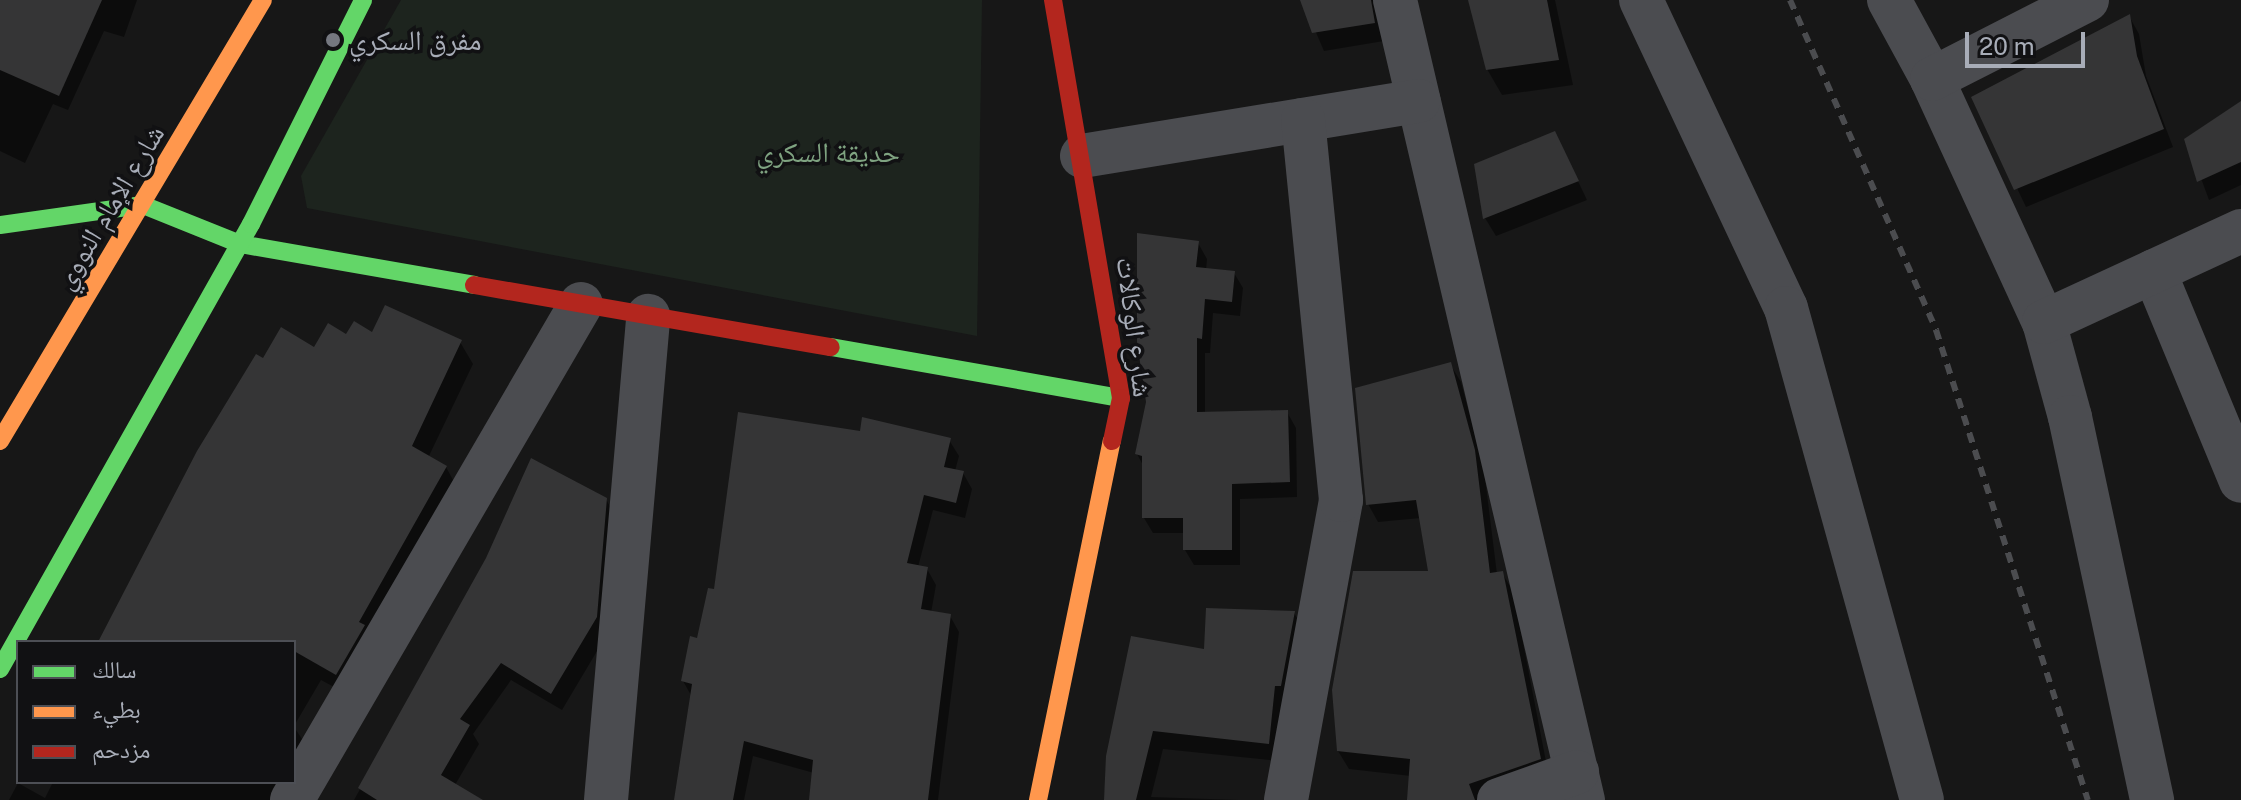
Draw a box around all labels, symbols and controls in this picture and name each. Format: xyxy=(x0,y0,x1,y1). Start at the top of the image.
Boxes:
scale bar xyxy=(1969,16,2089,66)
place label: مفرق السكري xyxy=(349,23,481,57)
marker: مفرق السكري xyxy=(324,31,342,49)
text: 20 m xyxy=(1979,32,2035,60)
street label: شارع الإمام النووي xyxy=(47,119,171,295)
park label: حديقة السكري xyxy=(756,135,900,169)
street label: شارع الوكالات xyxy=(1110,255,1160,399)
legend xyxy=(16,640,296,784)
text: سالك xyxy=(92,655,137,683)
text: بطيء xyxy=(92,695,141,723)
text: مزدحم xyxy=(92,735,151,763)

